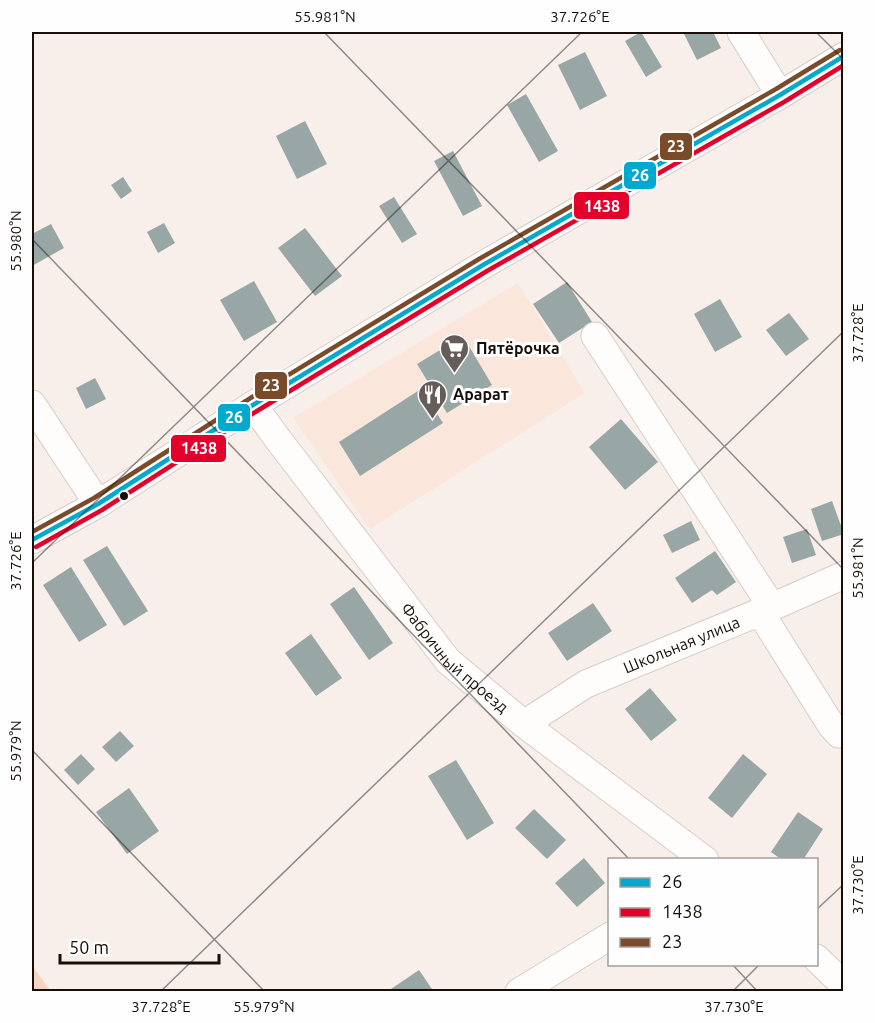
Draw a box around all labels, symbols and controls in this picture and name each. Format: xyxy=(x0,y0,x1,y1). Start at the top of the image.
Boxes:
text: 55.981°N xyxy=(294,8,356,25)
text: 37.726°E xyxy=(550,8,610,25)
line badge: 23 xyxy=(659,132,693,161)
text: 23 xyxy=(667,137,685,155)
line badge: 26 xyxy=(623,161,657,190)
text: 26 xyxy=(631,166,649,184)
line badge: 1438 xyxy=(573,191,630,220)
text: 1438 xyxy=(584,197,620,215)
text: 55.980°N xyxy=(7,210,24,272)
text: 37.728°E xyxy=(849,303,866,363)
supermarket icon: Пятёрочка xyxy=(439,332,471,374)
place label: Пятёрочка xyxy=(476,339,560,357)
line badge: 23 xyxy=(254,371,288,400)
text: 23 xyxy=(262,376,280,394)
restaurant icon: Арарат xyxy=(416,378,448,420)
place label: Арарат xyxy=(453,385,509,403)
line badge: 26 xyxy=(217,403,251,432)
text: 26 xyxy=(225,408,243,426)
line badge: 1438 xyxy=(170,434,227,463)
text: 1438 xyxy=(181,439,217,457)
unlabelled marker xyxy=(118,490,130,502)
text: 37.726°E xyxy=(7,531,24,591)
text: 55.981°N xyxy=(849,537,866,599)
street label: Фабричный проезд xyxy=(398,599,512,716)
street label: Школьная улица xyxy=(621,612,742,677)
text: 55.979°N xyxy=(7,720,24,782)
text: 37.730°E xyxy=(849,855,866,915)
legend xyxy=(608,858,818,966)
text: 26 xyxy=(662,871,682,891)
text: 1438 xyxy=(662,901,703,921)
scale bar xyxy=(60,927,219,965)
text: 23 xyxy=(662,931,682,951)
text: 50 m xyxy=(69,937,109,957)
text: 37.728°E xyxy=(131,998,191,1015)
text: 55.979°N xyxy=(233,998,295,1015)
text: 37.730°E xyxy=(704,998,764,1015)

